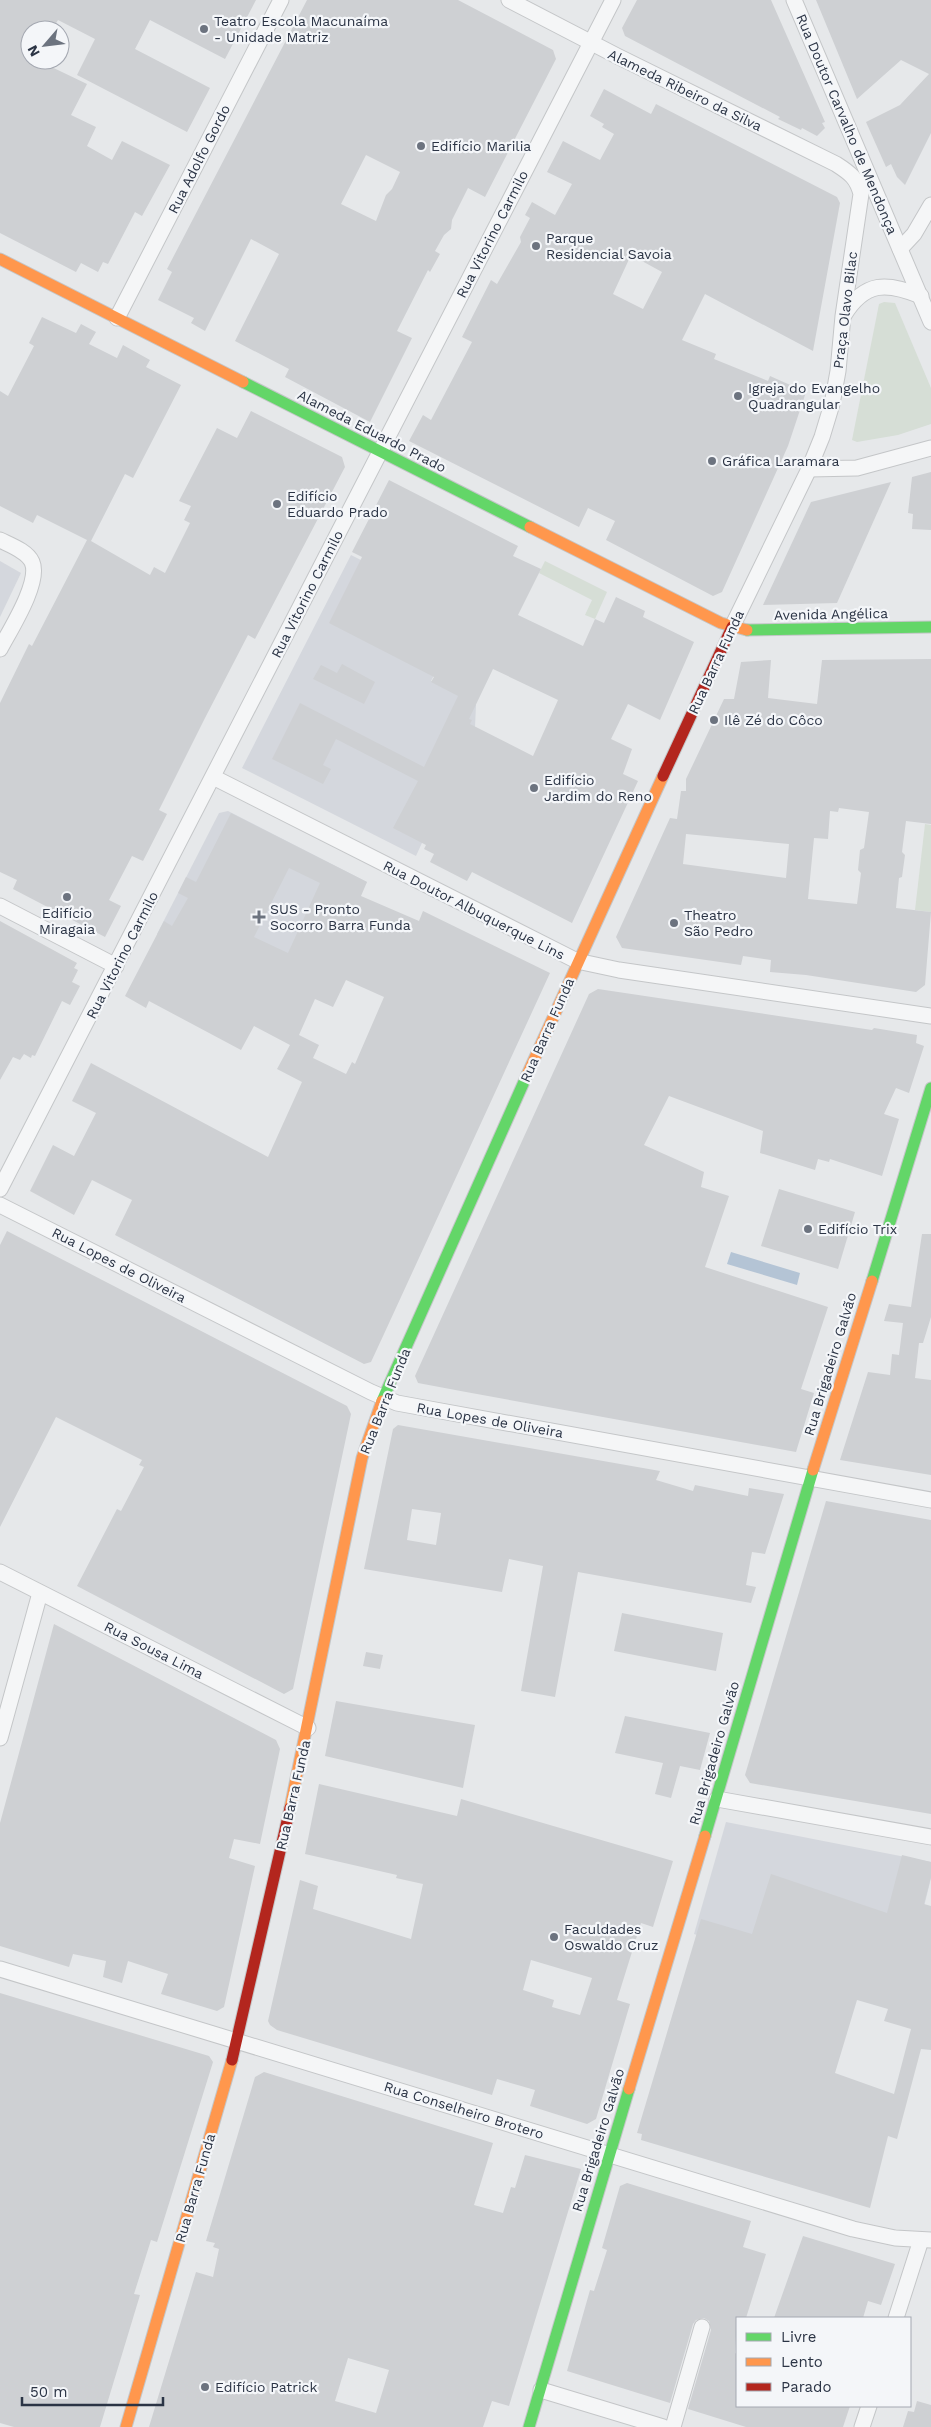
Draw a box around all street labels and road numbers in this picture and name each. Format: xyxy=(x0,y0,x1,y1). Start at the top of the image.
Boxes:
street label: Rua Doutor Carvalho de Mendonça xyxy=(793,11,901,237)
street label: Alameda Ribeiro da Silva xyxy=(606,46,765,134)
street label: Rua Adolfo Gordo xyxy=(165,102,233,216)
street label: Rua Vitorino Carmilo xyxy=(453,168,531,300)
street label: Praça Olavo Bilac xyxy=(830,250,860,370)
street label: Alameda Eduardo Prado xyxy=(295,386,449,476)
street label: Rua Vitorino Carmilo xyxy=(268,528,346,660)
street label: Avenida Angélica xyxy=(774,605,888,623)
street label: Rua Barra Funda xyxy=(685,607,747,717)
street label: Rua Doutor Albuquerque Lins xyxy=(381,857,567,963)
street label: Rua Vitorino Carmilo xyxy=(83,889,161,1021)
street label: Rua Barra Funda xyxy=(517,975,577,1085)
street label: Rua Lopes de Oliveira xyxy=(49,1224,189,1306)
street label: Rua Brigadeiro Galvão xyxy=(801,1290,859,1438)
street label: Rua Barra Funda xyxy=(356,1346,414,1456)
street label: Rua Lopes de Oliveira xyxy=(416,1399,565,1441)
street label: Rua Sousa Lima xyxy=(102,1618,206,1682)
street label: Rua Brigadeiro Galvão xyxy=(686,1679,742,1827)
street label: Rua Barra Funda xyxy=(273,1738,313,1852)
street label: Rua Brigadeiro Galvão xyxy=(569,2066,627,2214)
street label: Rua Conselheiro Brotero xyxy=(382,2078,546,2142)
street label: Rua Barra Funda xyxy=(172,2132,218,2244)

